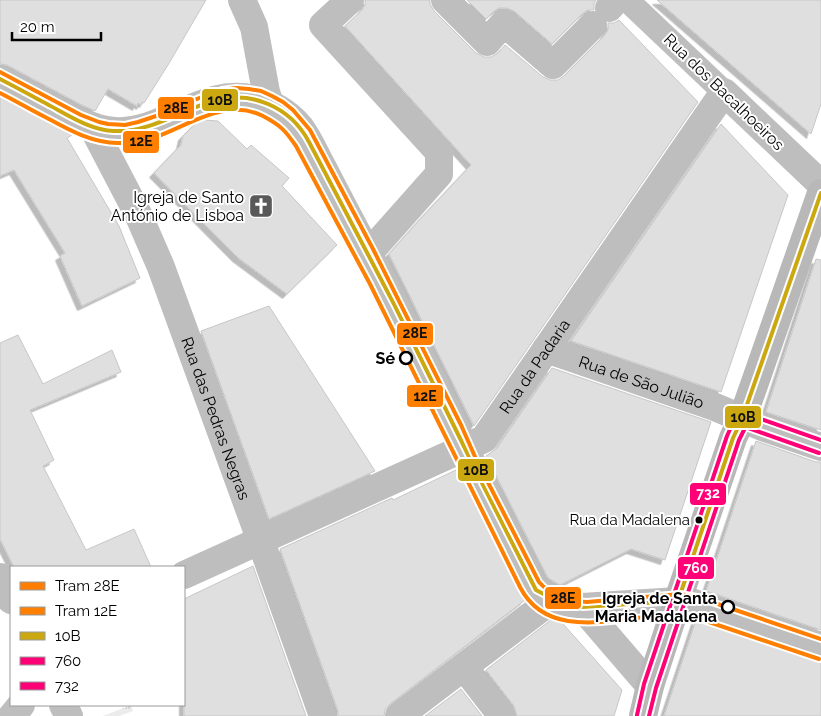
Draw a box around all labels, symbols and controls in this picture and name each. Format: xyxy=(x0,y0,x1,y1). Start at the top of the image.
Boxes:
scale bar xyxy=(12,10,101,42)
text: 20 m xyxy=(20,18,55,36)
street label: Rua dos Bacalhoeiros xyxy=(660,30,788,154)
line badge: 10B xyxy=(201,88,239,112)
text: 10B xyxy=(207,92,233,108)
line badge: 28E xyxy=(157,96,195,120)
text: 28E xyxy=(164,100,188,116)
line badge: 12E xyxy=(122,130,160,154)
text: 12E xyxy=(129,133,153,149)
place label: Igreja de Santo António de Lisboa xyxy=(111,188,244,225)
church icon: Igreja de Santo António de Lisboa xyxy=(248,193,274,219)
street label: Rua da Padaria xyxy=(495,315,574,417)
line badge: 28E xyxy=(396,322,434,346)
text: 28E xyxy=(403,325,427,341)
street label: Rua das Pedras Negras xyxy=(178,334,255,503)
place label: Sé xyxy=(376,349,395,368)
marker: Sé xyxy=(399,351,413,365)
street label: Rua de São Julião xyxy=(576,352,707,412)
line badge: 12E xyxy=(406,384,444,408)
text: 12E xyxy=(413,388,437,404)
line badge: 10B xyxy=(724,405,762,429)
text: 10B xyxy=(730,409,756,425)
line badge: 10B xyxy=(457,458,495,482)
text: 10B xyxy=(463,462,489,478)
line badge: 732 xyxy=(689,482,727,506)
text: 732 xyxy=(696,485,720,501)
place label: Rua da Madalena xyxy=(570,511,690,529)
marker: Rua da Madalena xyxy=(694,515,704,525)
line badge: 760 xyxy=(677,556,715,580)
text: 760 xyxy=(684,560,708,576)
legend xyxy=(10,566,185,706)
text: Tram 28E xyxy=(55,577,120,595)
line badge: 28E xyxy=(544,586,582,610)
place label: Igreja de Santa Maria Madalena xyxy=(595,589,717,626)
text: 28E xyxy=(551,590,575,606)
marker: Igreja de Santa Maria Madalena xyxy=(721,600,735,614)
text: Tram 12E xyxy=(55,602,117,620)
text: 10B xyxy=(55,627,81,645)
text: 760 xyxy=(55,652,81,670)
text: 732 xyxy=(55,677,79,695)

